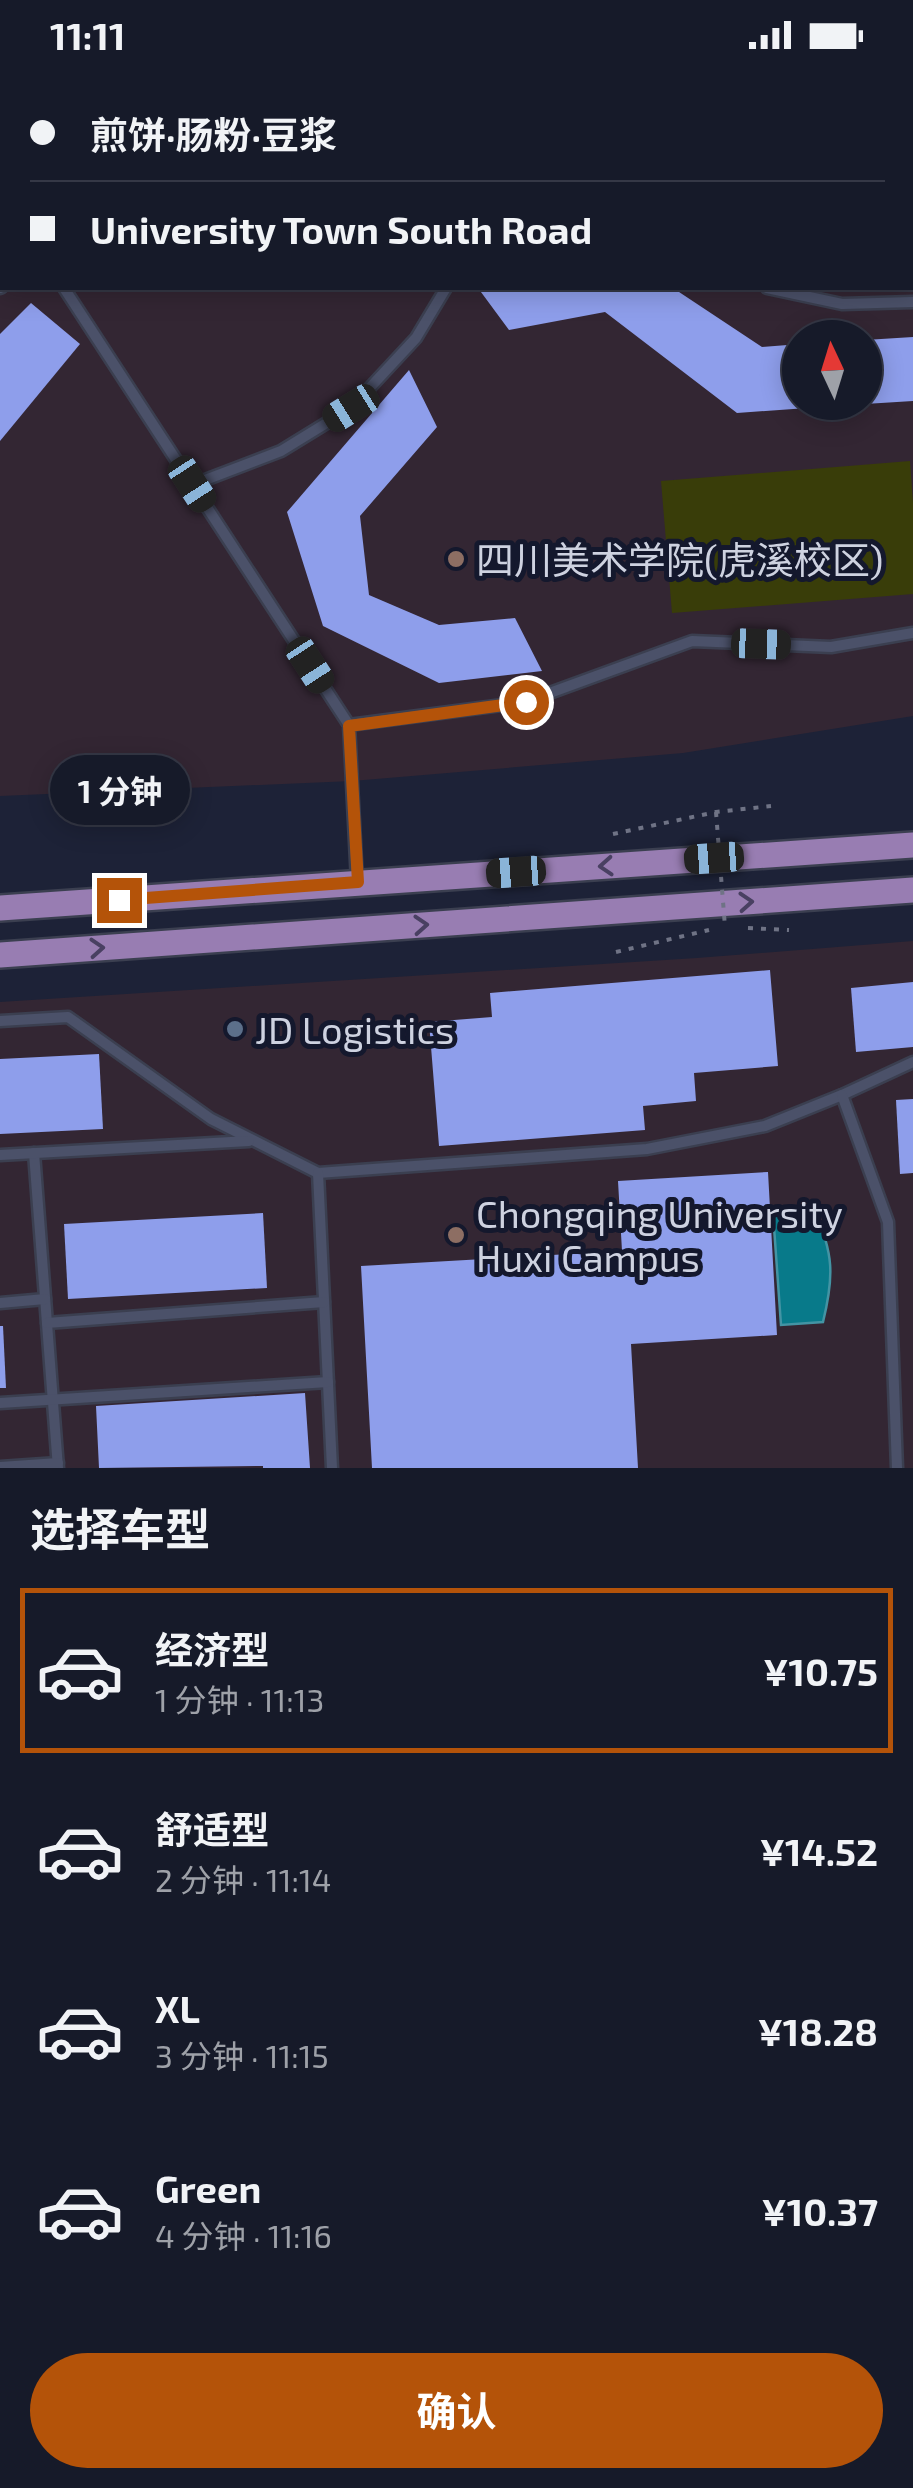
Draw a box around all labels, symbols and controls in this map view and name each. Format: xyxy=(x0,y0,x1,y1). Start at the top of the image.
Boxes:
text: 11:11 xyxy=(50,12,125,58)
text: 煎饼·肠粉·豆浆 xyxy=(90,111,337,157)
text: University Town South Road xyxy=(90,206,592,252)
north arrow xyxy=(782,320,882,420)
map controls xyxy=(782,320,882,420)
car xyxy=(318,379,384,437)
car xyxy=(163,451,221,517)
place label: 四川美术学院(虎溪校区) xyxy=(476,536,883,582)
marker: 四川美术学院(虎溪校区) xyxy=(445,548,467,570)
car xyxy=(730,628,792,660)
car xyxy=(281,632,339,698)
route start xyxy=(504,680,549,725)
callout: 1 分钟 xyxy=(49,755,189,825)
text: 1 分钟 xyxy=(78,771,162,809)
car xyxy=(683,841,745,875)
car xyxy=(485,855,547,889)
one-way arrow xyxy=(598,855,614,876)
route end xyxy=(97,878,142,923)
one-way arrow xyxy=(738,892,754,913)
one-way arrow xyxy=(414,915,430,936)
one-way arrow xyxy=(90,938,106,959)
place label: JD Logistics xyxy=(255,1006,454,1052)
marker: JD Logistics xyxy=(224,1018,246,1040)
place label: Chongqing University Huxi Campus xyxy=(476,1190,843,1280)
marker: Chongqing University Huxi Campus xyxy=(445,1224,467,1246)
text: 选择车型 xyxy=(30,1501,210,1555)
icon: car xyxy=(35,1626,125,1716)
text: 经济型 xyxy=(155,1626,269,1672)
text: ¥10.75 xyxy=(763,1648,878,1694)
text: 1 分钟 · 11:13 xyxy=(155,1680,324,1718)
icon: car xyxy=(35,1806,125,1896)
text: 舒适型 xyxy=(155,1806,269,1852)
text: ¥14.52 xyxy=(760,1828,878,1874)
text: 2 分钟 · 11:14 xyxy=(155,1860,331,1898)
text: XL xyxy=(155,1985,200,2031)
icon: car xyxy=(35,1986,125,2076)
text: ¥18.28 xyxy=(758,2008,878,2054)
text: 3 分钟 · 11:15 xyxy=(155,2036,329,2074)
text: Green xyxy=(155,2165,261,2211)
icon: car xyxy=(35,2166,125,2256)
text: ¥10.37 xyxy=(761,2188,878,2234)
text: 4 分钟 · 11:16 xyxy=(155,2216,332,2254)
button: 确认 xyxy=(30,2353,883,2468)

